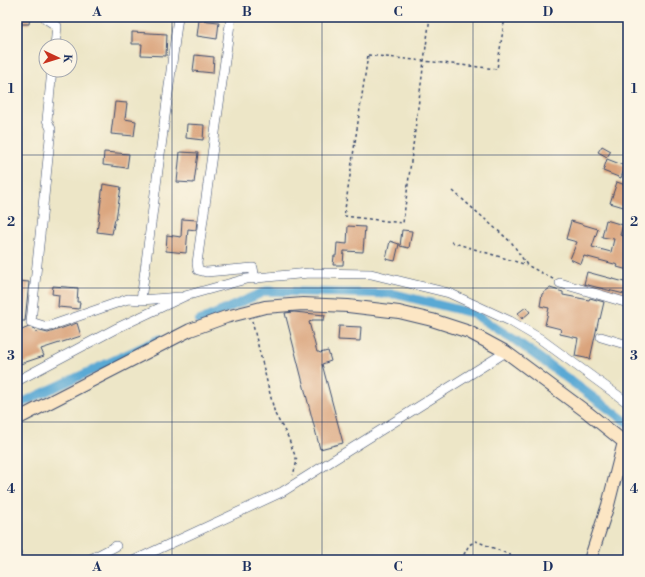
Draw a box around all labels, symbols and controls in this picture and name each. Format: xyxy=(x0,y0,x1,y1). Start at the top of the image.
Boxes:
text: A xyxy=(91,4,102,20)
text: B xyxy=(242,4,252,20)
text: C xyxy=(393,4,403,20)
text: D xyxy=(543,4,553,20)
north arrow xyxy=(38,38,78,78)
text: K xyxy=(60,54,74,65)
text: 1 xyxy=(8,81,15,97)
text: 1 xyxy=(631,81,638,97)
text: 2 xyxy=(7,214,15,230)
text: 2 xyxy=(630,214,638,230)
text: 3 xyxy=(7,348,15,364)
text: 3 xyxy=(630,348,638,364)
text: 4 xyxy=(7,481,16,497)
text: 4 xyxy=(630,481,639,497)
text: A xyxy=(91,559,102,575)
text: B xyxy=(242,559,252,575)
text: C xyxy=(393,559,403,575)
text: D xyxy=(543,559,553,575)

